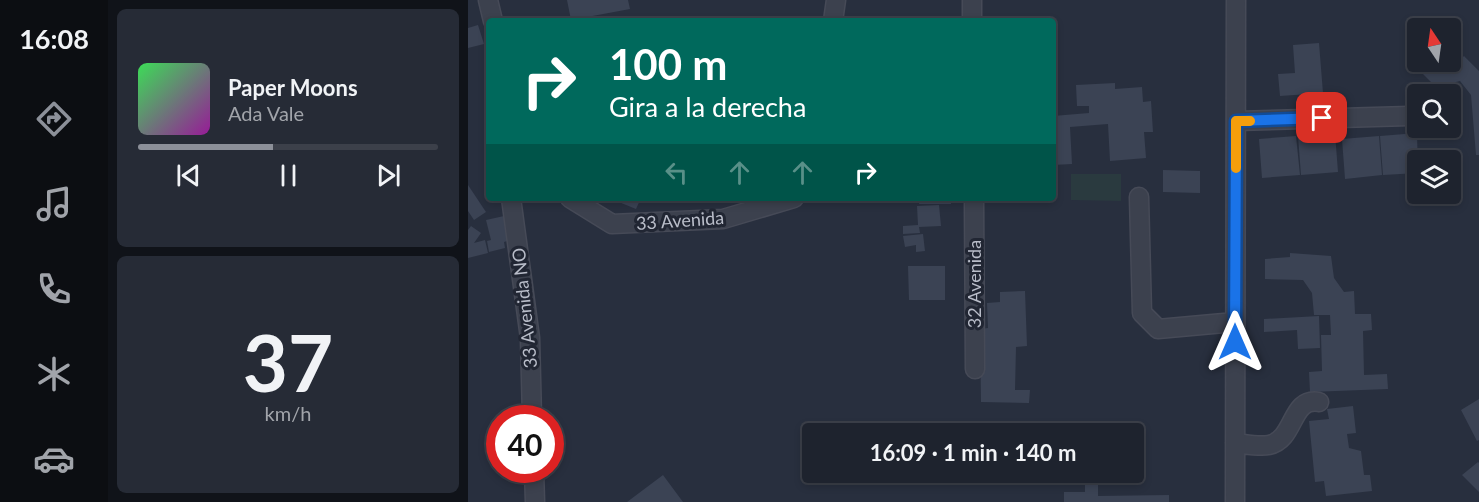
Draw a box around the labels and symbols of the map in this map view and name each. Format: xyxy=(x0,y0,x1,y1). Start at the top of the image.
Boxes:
north arrow xyxy=(1407,18,1461,72)
pin xyxy=(1296,92,1347,143)
street label: 33 Avenida xyxy=(635,206,725,234)
street label: 32 Avenida xyxy=(963,240,985,328)
street label: 33 Avenida NO xyxy=(507,247,541,369)
position arrow xyxy=(1203,310,1267,374)
speed limit sign: 40 xyxy=(486,405,564,483)

